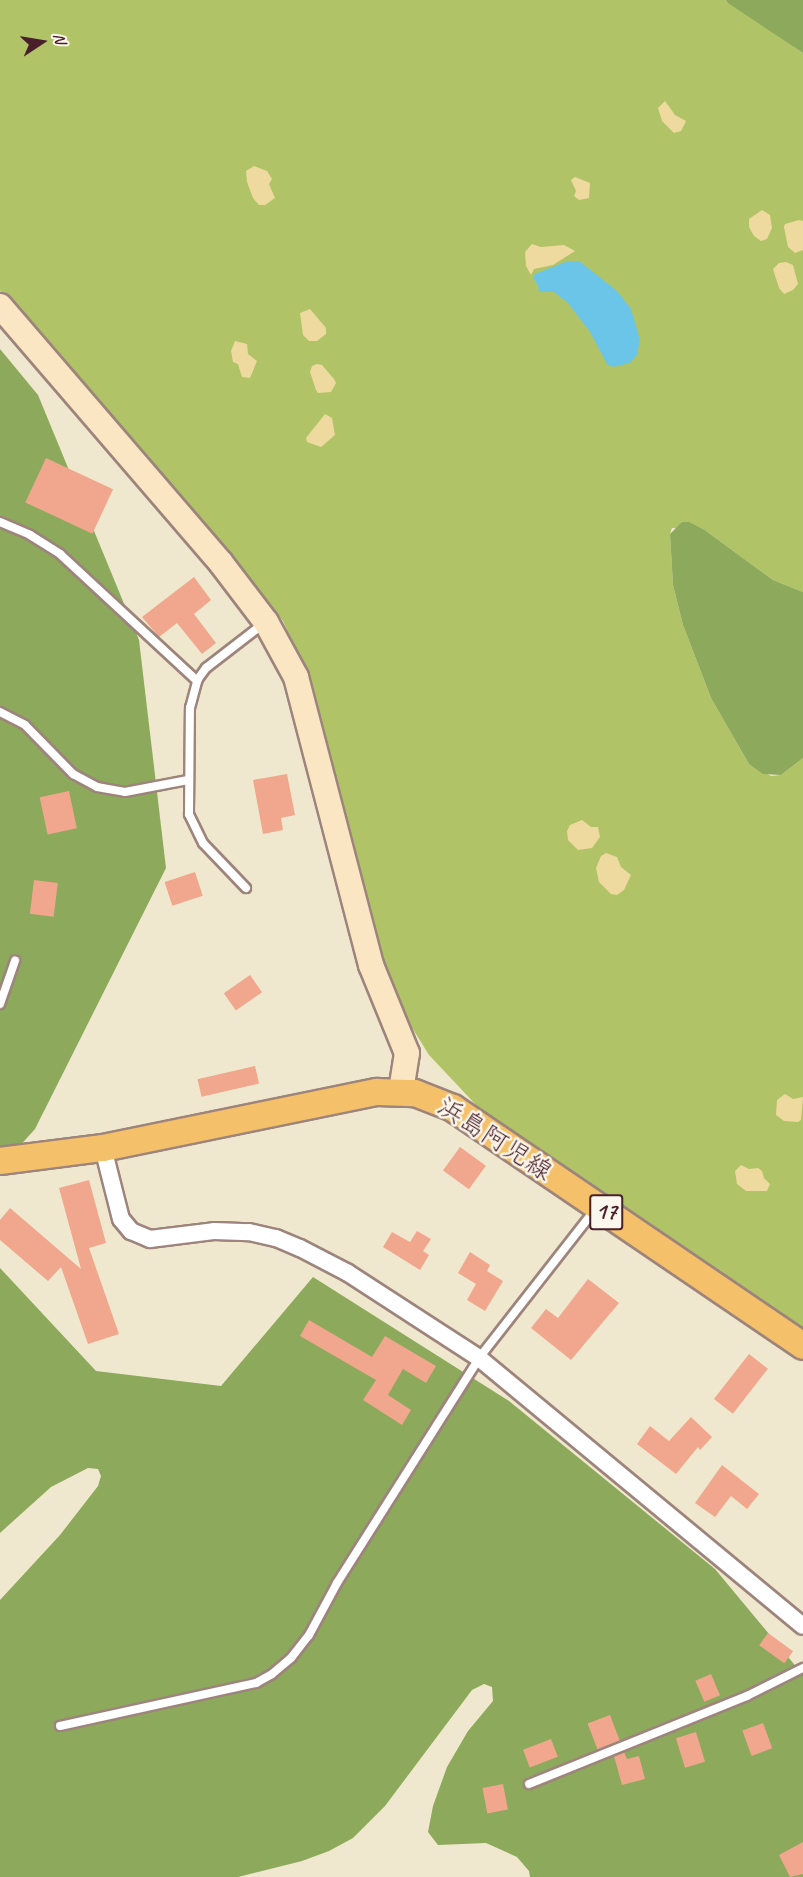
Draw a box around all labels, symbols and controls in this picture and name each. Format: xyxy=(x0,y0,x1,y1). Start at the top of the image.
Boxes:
north arrow xyxy=(12,12,72,72)
text: N xyxy=(49,31,70,45)
street label: 浜島阿児線 xyxy=(432,1091,558,1187)
road number: 17 xyxy=(588,1191,624,1233)

